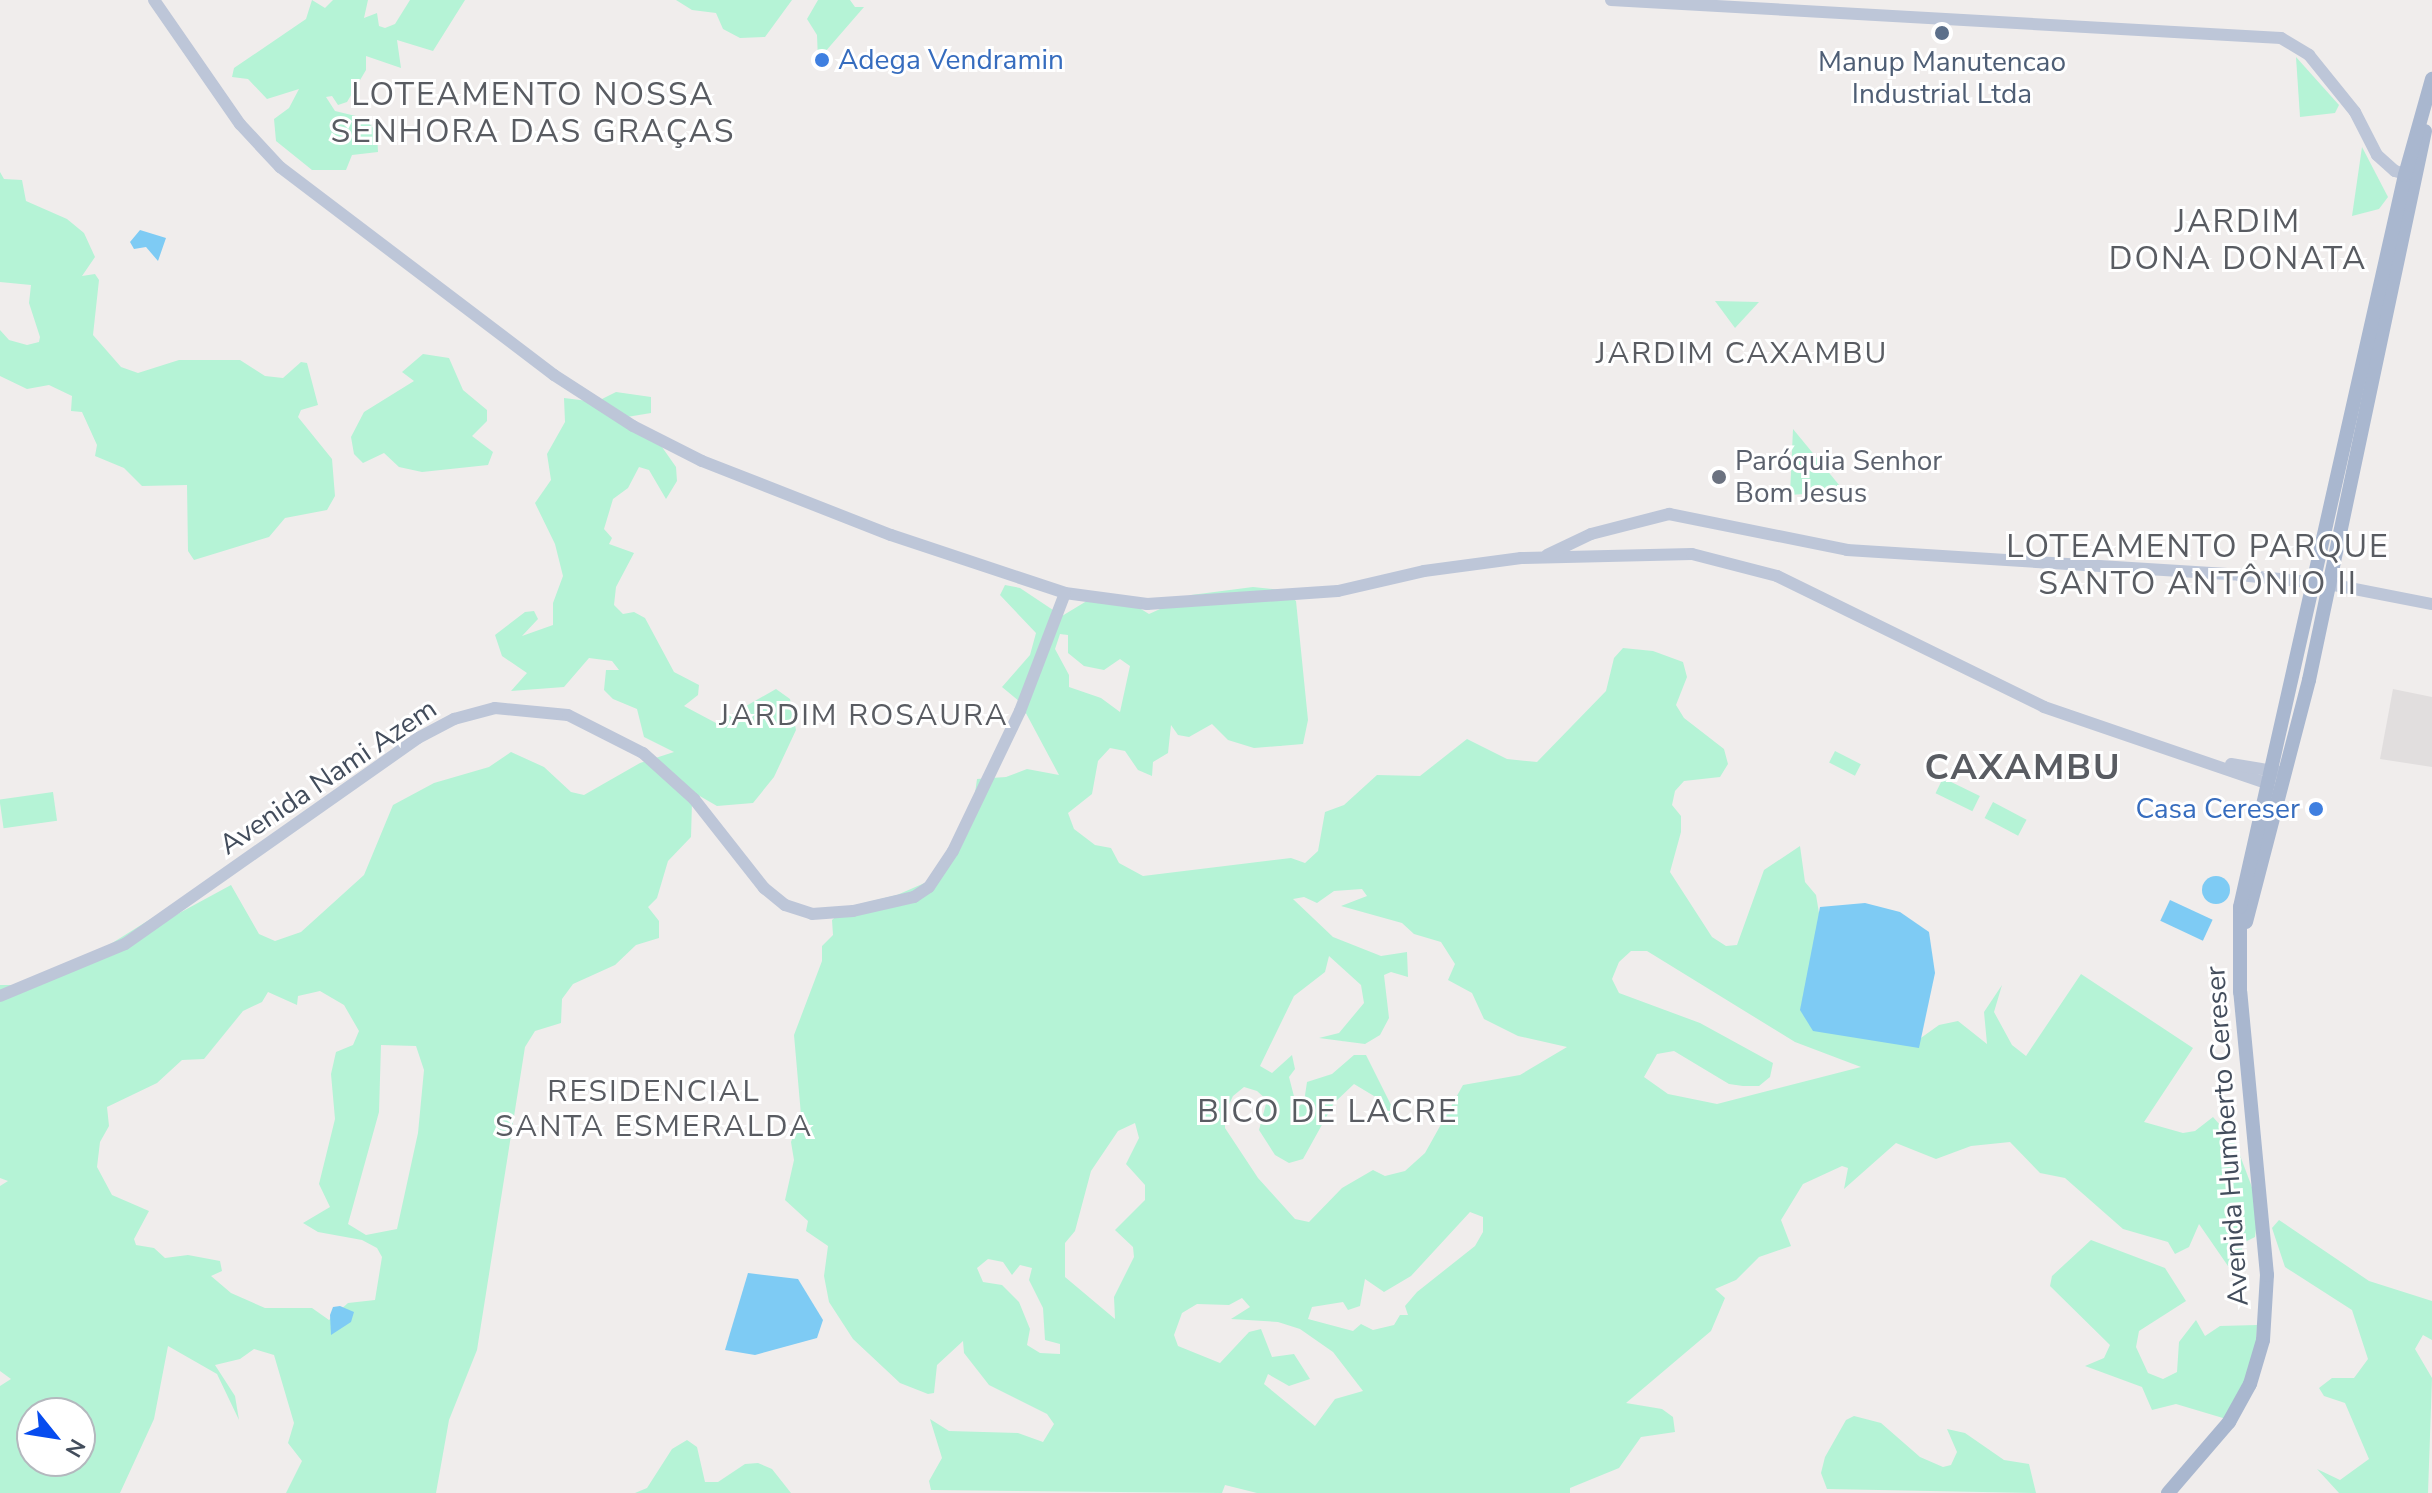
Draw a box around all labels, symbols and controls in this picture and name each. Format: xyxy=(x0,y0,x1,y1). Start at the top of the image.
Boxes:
marker: Manup Manutencao Industrial Ltda xyxy=(1933,24,1951,42)
place label: Adega Vendramin xyxy=(838,43,1064,77)
place label: Manup Manutencao Industrial Ltda xyxy=(1818,45,2066,111)
marker: Adega Vendramin xyxy=(813,51,831,69)
district label: LOTEAMENTO NOSSA SENHORA DAS GRAÇAS xyxy=(331,77,735,152)
district label: JARDIM DONA DONATA xyxy=(2109,204,2367,279)
district label: JARDIM CAXAMBU xyxy=(1596,336,1888,372)
place label: Paróquia Senhor Bom Jesus xyxy=(1735,444,1942,510)
marker: Paróquia Senhor Bom Jesus xyxy=(1710,468,1728,486)
district label: LOTEAMENTO PARQUE SANTO ANTÔNIO II xyxy=(2006,529,2390,604)
street label: Avenida Nami Azem xyxy=(213,692,443,862)
district label: JARDIM ROSAURA xyxy=(719,698,1009,734)
district label: CAXAMBU xyxy=(1924,746,2122,790)
place label: Casa Cereser xyxy=(2135,792,2300,826)
marker: Casa Cereser xyxy=(2307,800,2325,818)
street label: Avenida Humberto Cereser xyxy=(2198,965,2256,1307)
district label: RESIDENCIAL SANTA ESMERALDA xyxy=(495,1074,813,1144)
district label: BICO DE LACRE xyxy=(1197,1093,1459,1131)
north arrow xyxy=(16,1397,96,1477)
text: N xyxy=(58,1433,92,1463)

